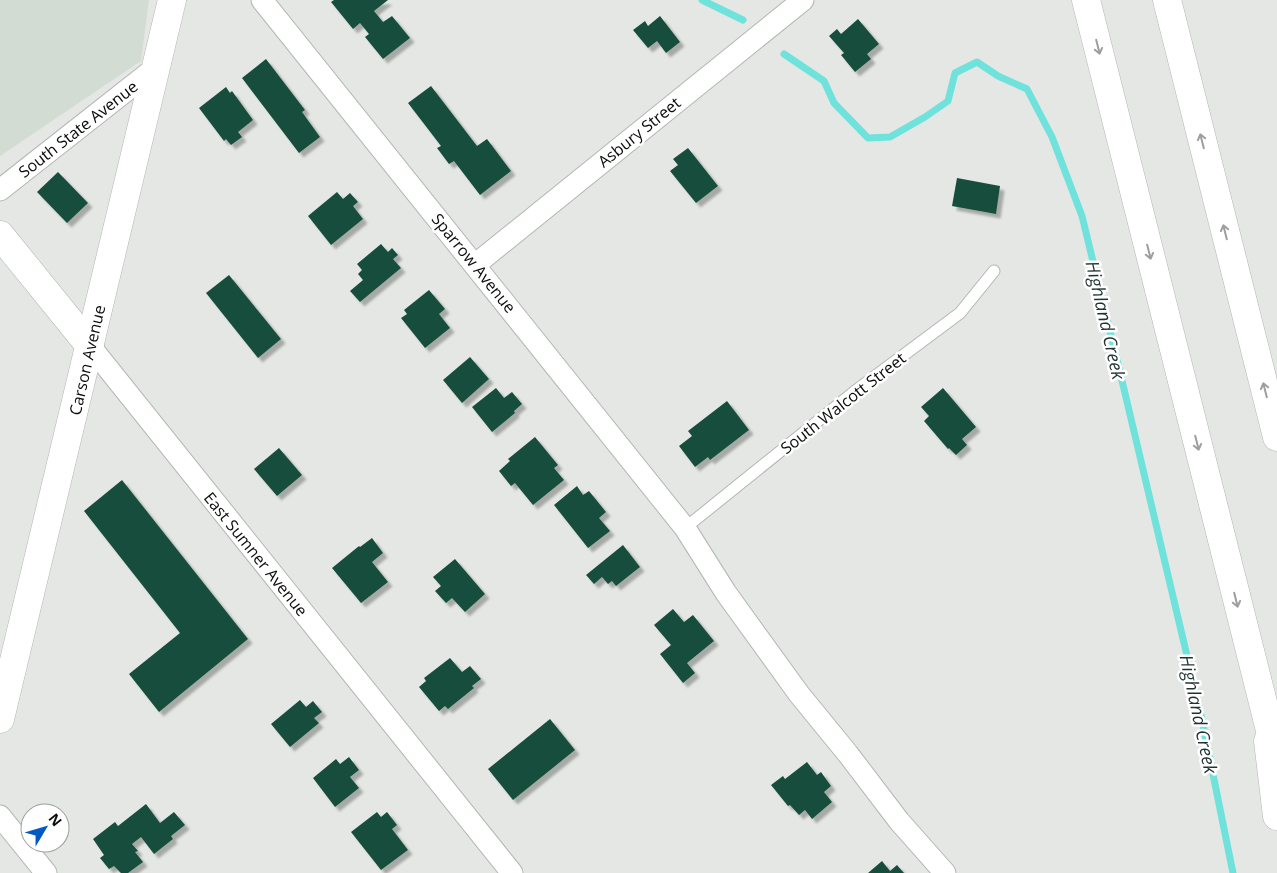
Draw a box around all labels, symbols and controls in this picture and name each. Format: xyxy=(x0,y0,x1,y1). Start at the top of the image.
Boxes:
one-way arrow xyxy=(1094,39,1103,55)
street label: South State Avenue xyxy=(14,75,142,183)
street label: Asbury Street xyxy=(593,92,685,172)
one-way arrow xyxy=(1197,133,1206,149)
street label: Sparrow Avenue xyxy=(427,209,521,317)
one-way arrow xyxy=(1220,225,1229,241)
one-way arrow xyxy=(1145,243,1154,259)
water label: Highland Creek xyxy=(1081,258,1132,383)
street label: Carson Avenue xyxy=(64,303,110,417)
street label: South Walcott Street xyxy=(776,347,910,459)
one-way arrow xyxy=(1260,382,1269,398)
one-way arrow xyxy=(1193,434,1202,450)
street label: East Sumner Avenue xyxy=(199,487,313,621)
one-way arrow xyxy=(1232,592,1242,608)
water label: Highland Creek xyxy=(1175,652,1224,777)
north arrow xyxy=(20,803,70,853)
text: N xyxy=(45,809,67,830)

